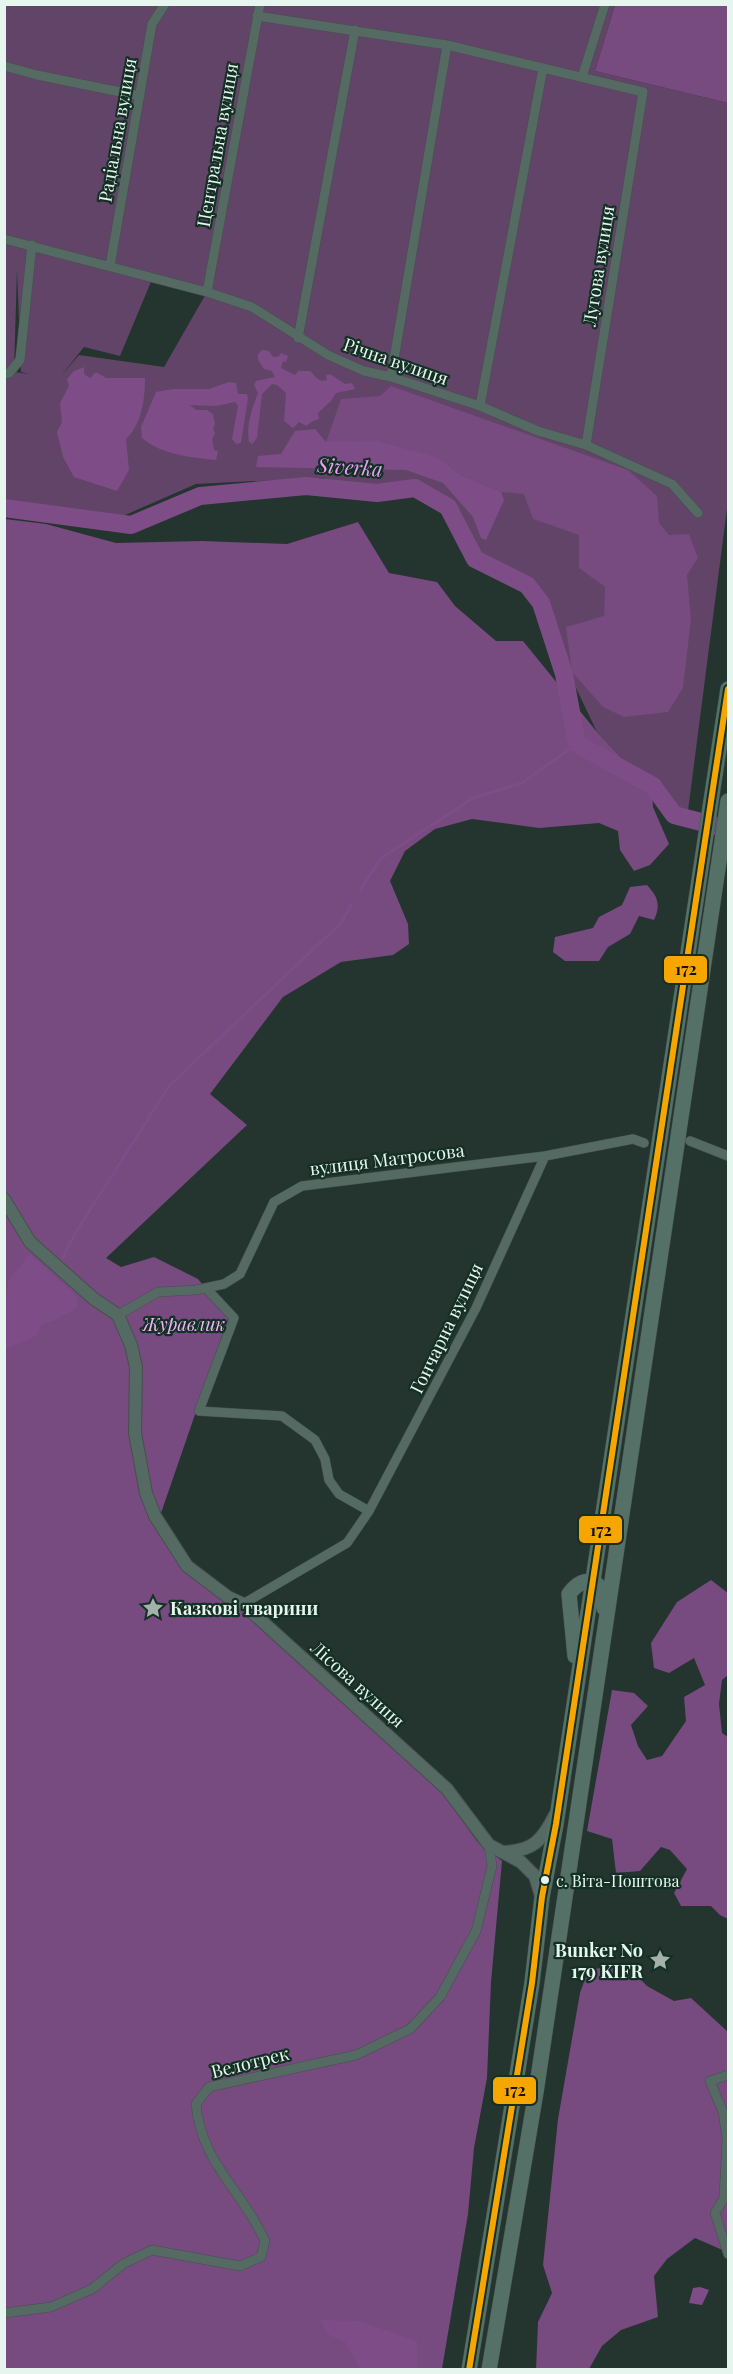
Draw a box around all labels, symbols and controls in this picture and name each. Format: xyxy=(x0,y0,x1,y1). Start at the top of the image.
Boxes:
street label: Радіальна вулиця xyxy=(93,56,142,204)
street label: Центральна вулиця xyxy=(191,61,243,229)
street label: Лугова вулиця xyxy=(576,204,619,329)
street label: Річна вулиця xyxy=(340,332,452,390)
water label: Siverka xyxy=(315,450,384,482)
line badge: 172 xyxy=(663,955,708,984)
text: 172 xyxy=(675,958,697,979)
street label: вулиця Матросова xyxy=(308,1138,466,1180)
street label: Гончарна вулиця xyxy=(404,1258,488,1397)
park label: Журавлик xyxy=(142,1312,225,1336)
line badge: 172 xyxy=(578,1515,623,1544)
text: 172 xyxy=(590,1519,612,1540)
place icon: Казкові тварини xyxy=(141,1596,165,1620)
place label: Казкові тварини xyxy=(170,1596,319,1620)
street label: Лісова вулиця xyxy=(305,1635,410,1733)
place label: с. Віта-Поштова xyxy=(556,1870,679,1891)
marker: с. Віта-Поштова xyxy=(539,1874,551,1886)
place label: Bunker No 179 KIFR xyxy=(555,1938,644,1983)
place icon: Bunker No 179 KIFR xyxy=(648,1948,672,1972)
street label: Велотрек xyxy=(208,2041,292,2083)
line badge: 172 xyxy=(492,2076,537,2105)
text: 172 xyxy=(504,2079,526,2100)

